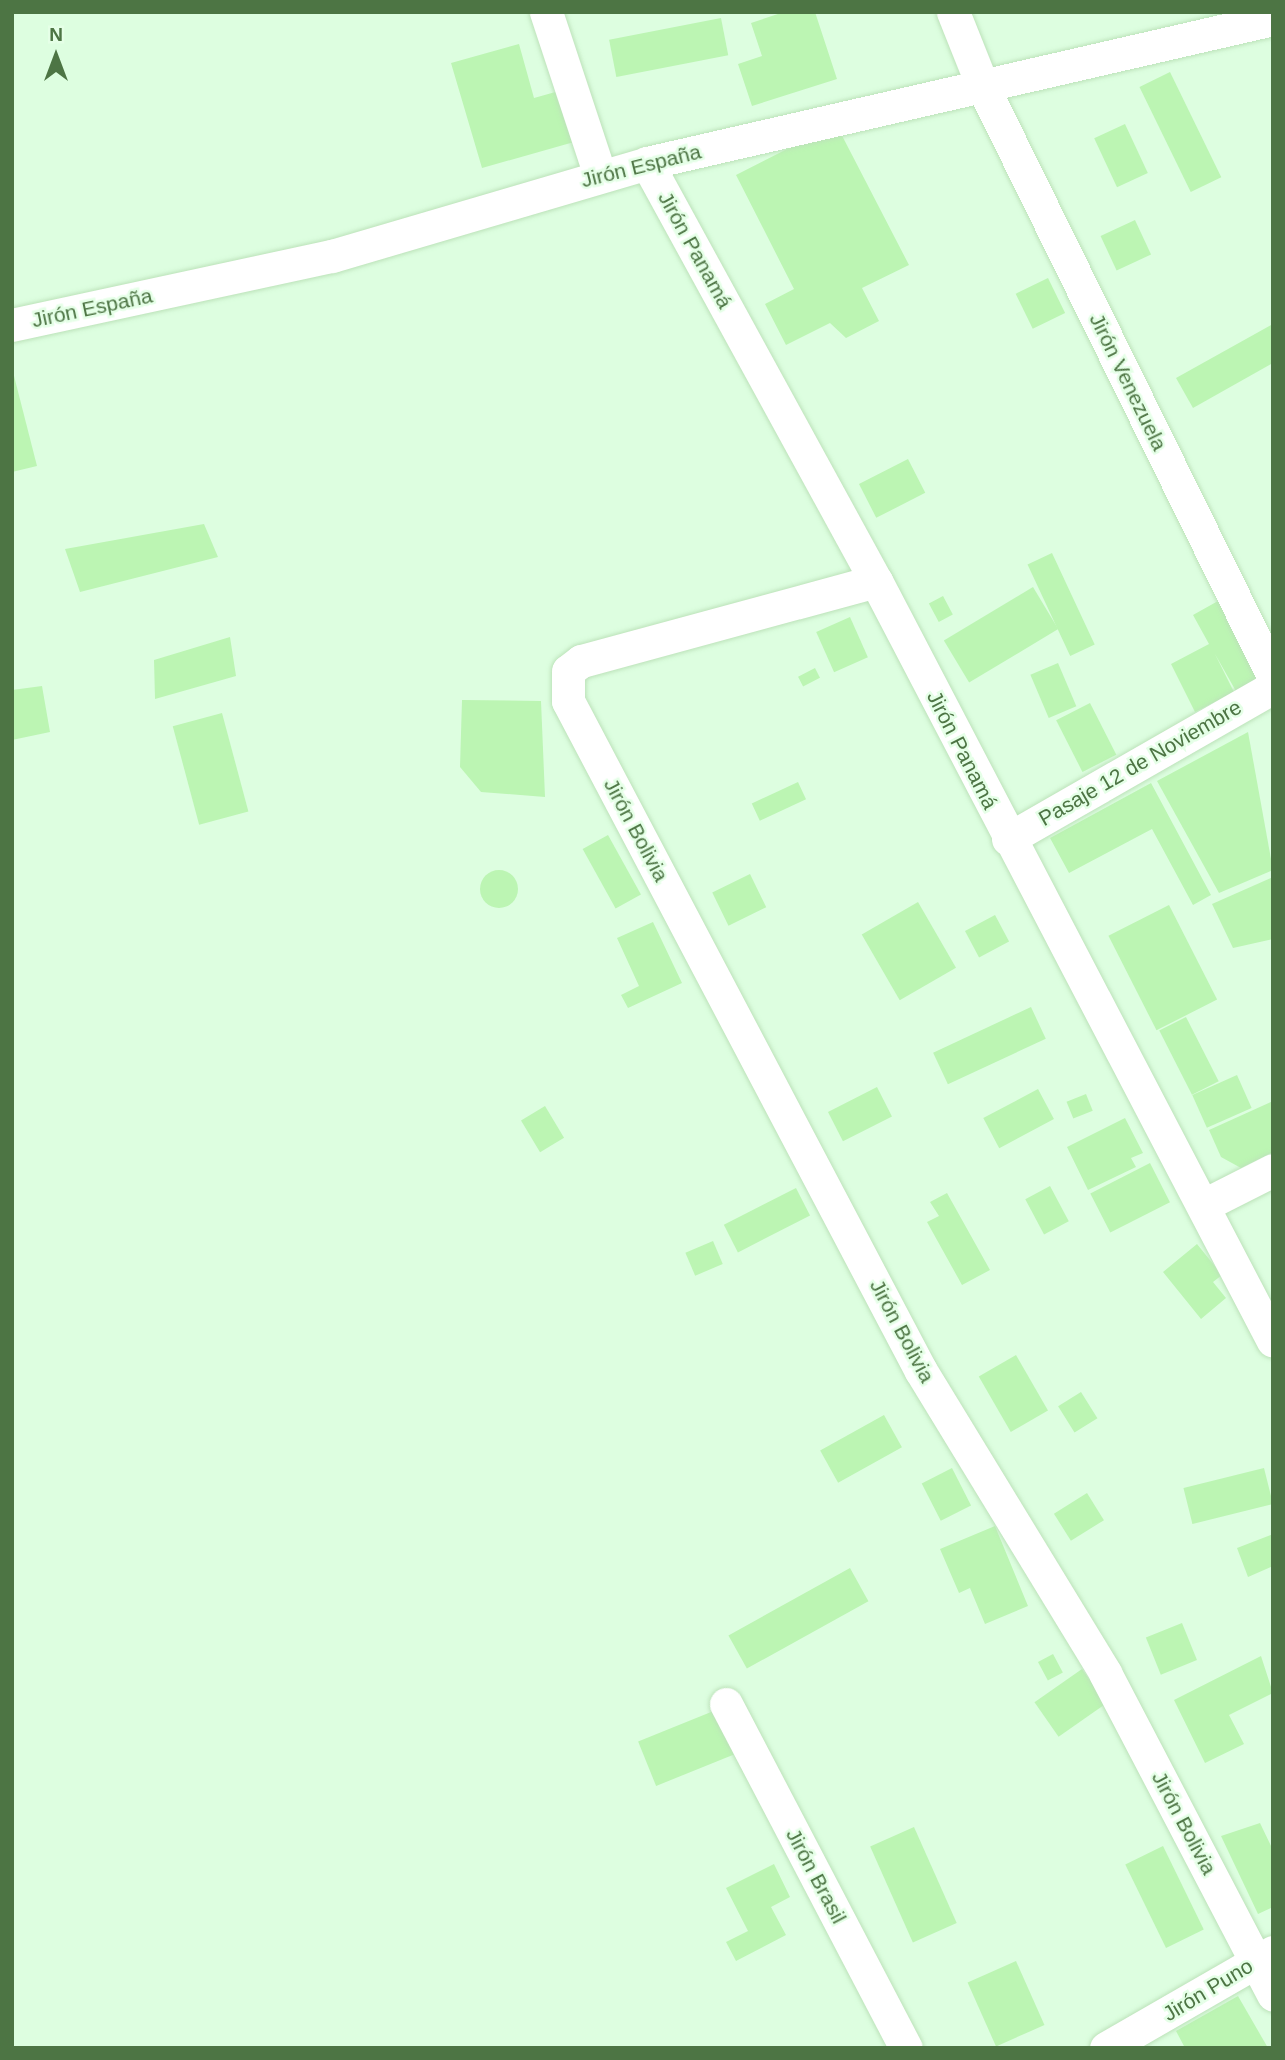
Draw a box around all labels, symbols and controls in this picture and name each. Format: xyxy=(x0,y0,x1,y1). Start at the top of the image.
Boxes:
north arrow xyxy=(21,21,91,91)
text: N xyxy=(49,24,63,45)
street label: Jirón España xyxy=(578,139,704,193)
street label: Jirón Panamá xyxy=(653,187,737,313)
street label: Jirón España xyxy=(29,283,155,333)
street label: Jirón Venezuela xyxy=(1084,309,1172,455)
street label: Jirón Panamá xyxy=(921,687,1003,813)
street label: Pasaje 12 de Noviembre xyxy=(1034,695,1246,831)
street label: Jirón Bolivia xyxy=(598,774,674,886)
street label: Jirón Bolivia xyxy=(864,1275,940,1387)
street label: Jirón Bolivia xyxy=(1146,1767,1222,1879)
street label: Jirón Brasil xyxy=(780,1824,852,1928)
street label: Jirón Puno xyxy=(1158,1953,1258,2027)

